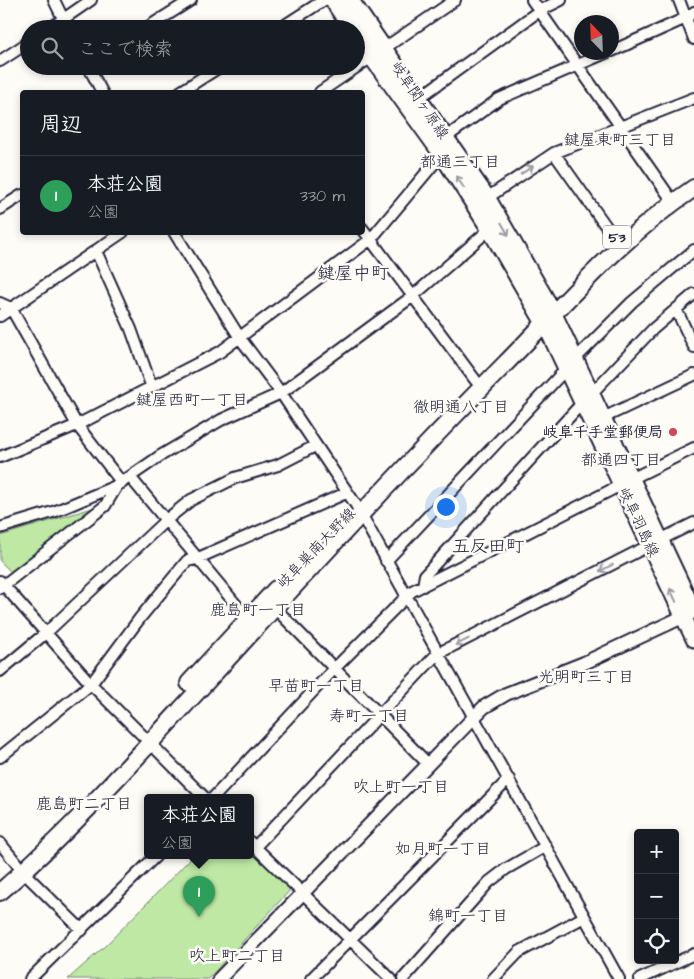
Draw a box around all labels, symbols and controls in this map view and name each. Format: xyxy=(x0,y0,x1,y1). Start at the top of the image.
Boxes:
north arrow xyxy=(574,15,619,60)
search box xyxy=(20,20,365,75)
icon: search xyxy=(38,34,66,62)
text: ここで検索 xyxy=(78,36,173,63)
street label: 岐阜関ヶ原線 xyxy=(386,57,453,143)
text: 周辺 xyxy=(40,110,82,139)
district label: 鍵屋東町三丁目 xyxy=(564,129,676,151)
district label: 都通三丁目 xyxy=(420,151,500,173)
one-way arrow xyxy=(519,165,533,175)
text: 本荘公園 xyxy=(87,171,163,198)
one-way arrow xyxy=(455,176,465,190)
text: 1 xyxy=(55,185,57,207)
text: 330 m xyxy=(300,185,345,207)
text: 公園 xyxy=(87,201,119,223)
one-way arrow xyxy=(500,221,510,235)
road number: 53 xyxy=(603,226,631,248)
district label: 鍵屋中町 xyxy=(317,261,389,286)
district label: 鍵屋西町一丁目 xyxy=(136,389,248,411)
district label: 徹明通八丁目 xyxy=(413,396,509,418)
place label: 岐阜千手堂郵便局 xyxy=(543,422,663,443)
marker: 岐阜千手堂郵便局 xyxy=(667,426,679,438)
district label: 都通四丁目 xyxy=(581,449,661,471)
street label: 岐阜羽島線 xyxy=(613,484,664,561)
your location xyxy=(433,494,459,520)
street label: 岐阜巣南大野線 xyxy=(272,503,360,593)
district label: 五反田町 xyxy=(452,534,524,559)
one-way arrow xyxy=(599,563,614,573)
one-way arrow xyxy=(668,588,677,603)
district label: 鹿島町一丁目 xyxy=(210,599,306,621)
one-way arrow xyxy=(454,637,469,647)
district label: 光明町三丁目 xyxy=(538,666,634,688)
district label: 早苗町一丁目 xyxy=(268,675,364,697)
district label: 寿町一丁目 xyxy=(329,705,409,727)
district label: 吹上町一丁目 xyxy=(353,776,449,798)
district label: 鹿島町二丁目 xyxy=(36,793,132,815)
popup xyxy=(144,794,254,859)
text: 本荘公園 xyxy=(161,802,237,829)
map controls xyxy=(634,829,679,964)
button: + xyxy=(634,829,679,874)
text: 公園 xyxy=(161,832,193,854)
district label: 如月町一丁目 xyxy=(395,838,491,860)
button: − xyxy=(634,874,679,919)
pin: 1 xyxy=(183,876,215,917)
district label: 錦町一丁目 xyxy=(428,905,508,927)
button: locate xyxy=(634,919,679,964)
district label: 吹上町二丁目 xyxy=(189,945,285,967)

